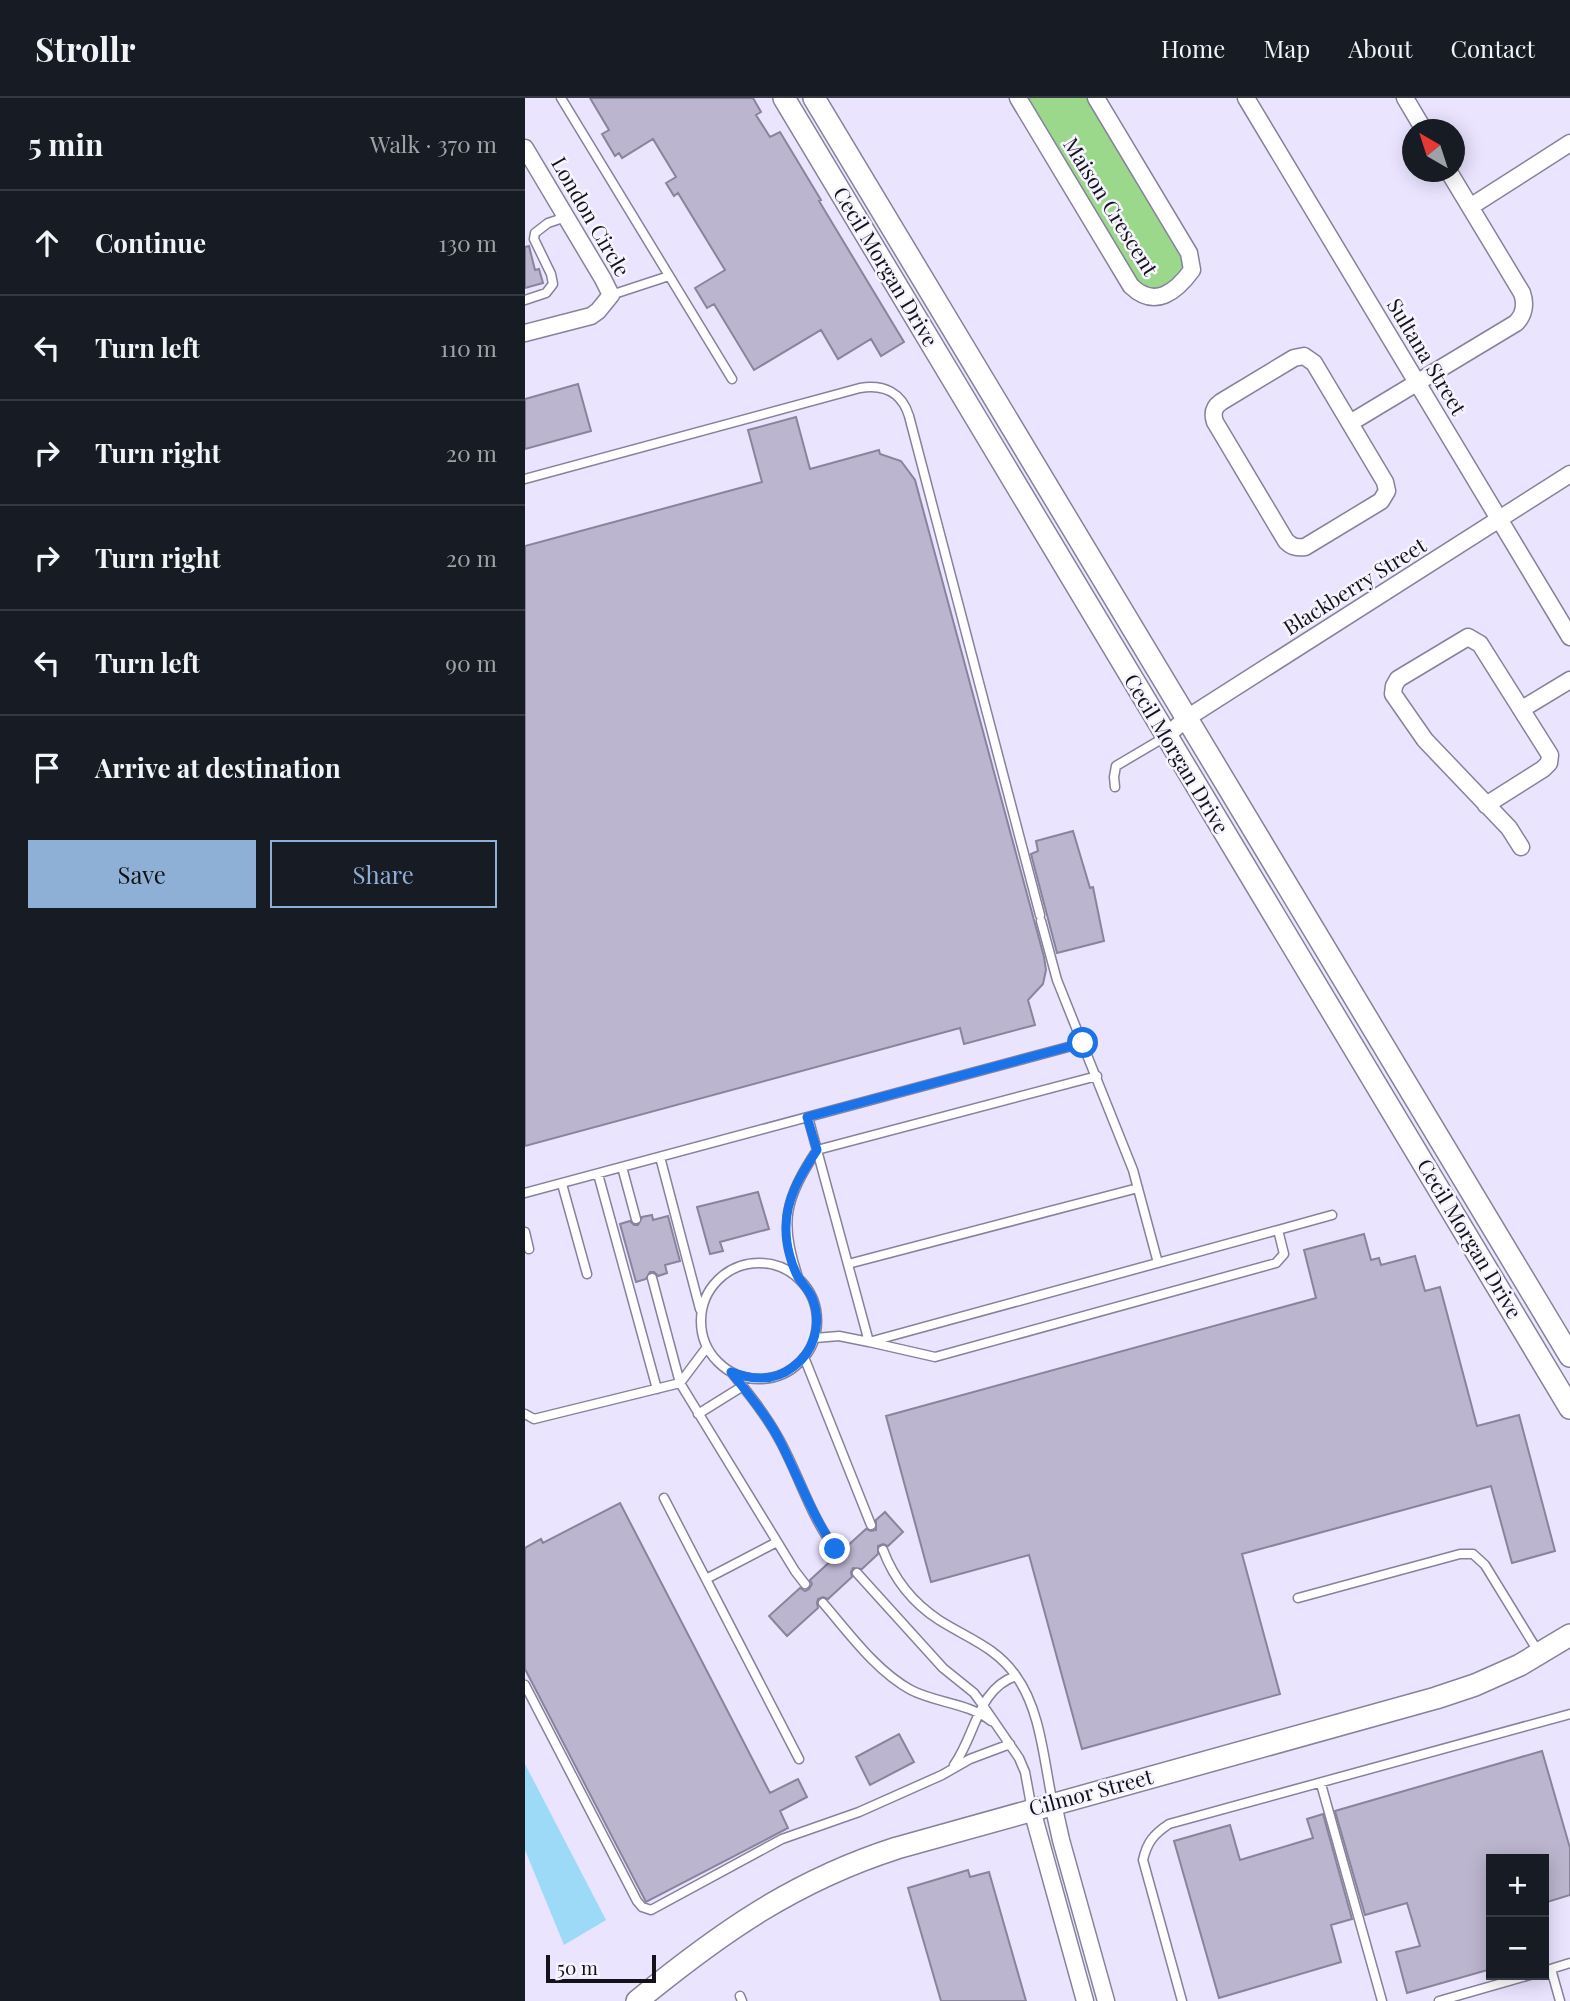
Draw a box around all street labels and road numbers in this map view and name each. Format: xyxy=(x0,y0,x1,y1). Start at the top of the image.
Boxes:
street label: Maison Crescent xyxy=(1058,132,1166,281)
street label: London Circle xyxy=(546,151,637,281)
street label: Cecil Morgan Drive xyxy=(828,181,946,351)
street label: Sultana Street xyxy=(1382,292,1474,420)
street label: Blackberry Street xyxy=(1277,530,1431,640)
street label: Cecil Morgan Drive xyxy=(1119,668,1237,838)
street label: Cecil Morgan Drive xyxy=(1412,1153,1530,1323)
street label: Cilmor Street xyxy=(1025,1761,1156,1821)

